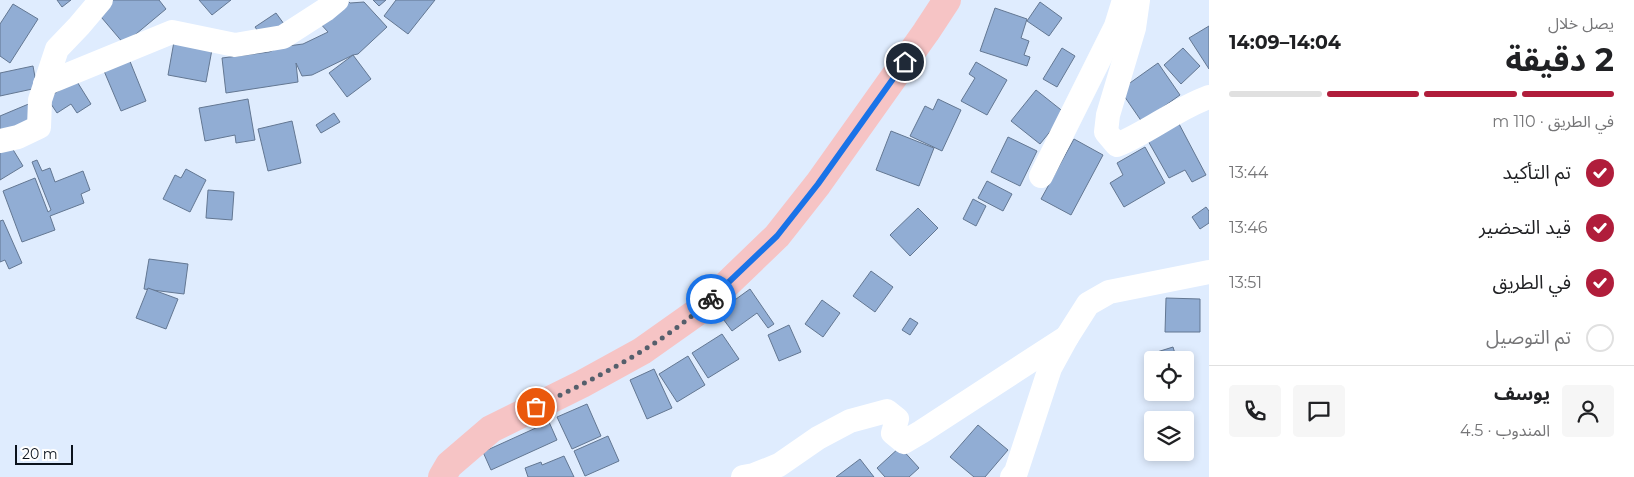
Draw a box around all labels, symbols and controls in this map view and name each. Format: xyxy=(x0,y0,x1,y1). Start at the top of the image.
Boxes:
text: يصل خلال xyxy=(1548,14,1614,33)
text: 14:04–14:09 xyxy=(1229,31,1341,54)
text: 2 دقيقة xyxy=(1506,40,1614,79)
pin xyxy=(884,41,926,83)
icon: home xyxy=(891,48,919,76)
text: في الطريق · 110 m xyxy=(1492,112,1614,131)
icon: check xyxy=(1586,159,1614,187)
text: تم التأكيد xyxy=(1503,161,1571,184)
text: 13:44 xyxy=(1229,163,1268,182)
icon: check xyxy=(1586,214,1614,242)
text: قيد التحضير xyxy=(1479,216,1571,239)
text: 13:46 xyxy=(1229,218,1268,237)
icon: check xyxy=(1586,269,1614,297)
text: في الطريق xyxy=(1493,271,1571,294)
text: 13:51 xyxy=(1229,273,1262,292)
courier xyxy=(686,274,736,324)
icon: bike xyxy=(697,285,725,313)
text: تم التوصيل xyxy=(1486,326,1571,349)
map controls xyxy=(1144,351,1194,461)
button: locate xyxy=(1144,351,1194,401)
text: يوسف xyxy=(1494,382,1550,405)
button: phone xyxy=(1229,385,1281,437)
button: chat xyxy=(1293,385,1345,437)
button: person xyxy=(1562,385,1614,437)
pin xyxy=(515,386,557,428)
icon: bag xyxy=(522,393,550,421)
button: layers xyxy=(1144,411,1194,461)
text: المندوب · 4.5 xyxy=(1460,421,1550,440)
scale bar xyxy=(15,442,72,465)
text: 20 m xyxy=(22,445,58,463)

